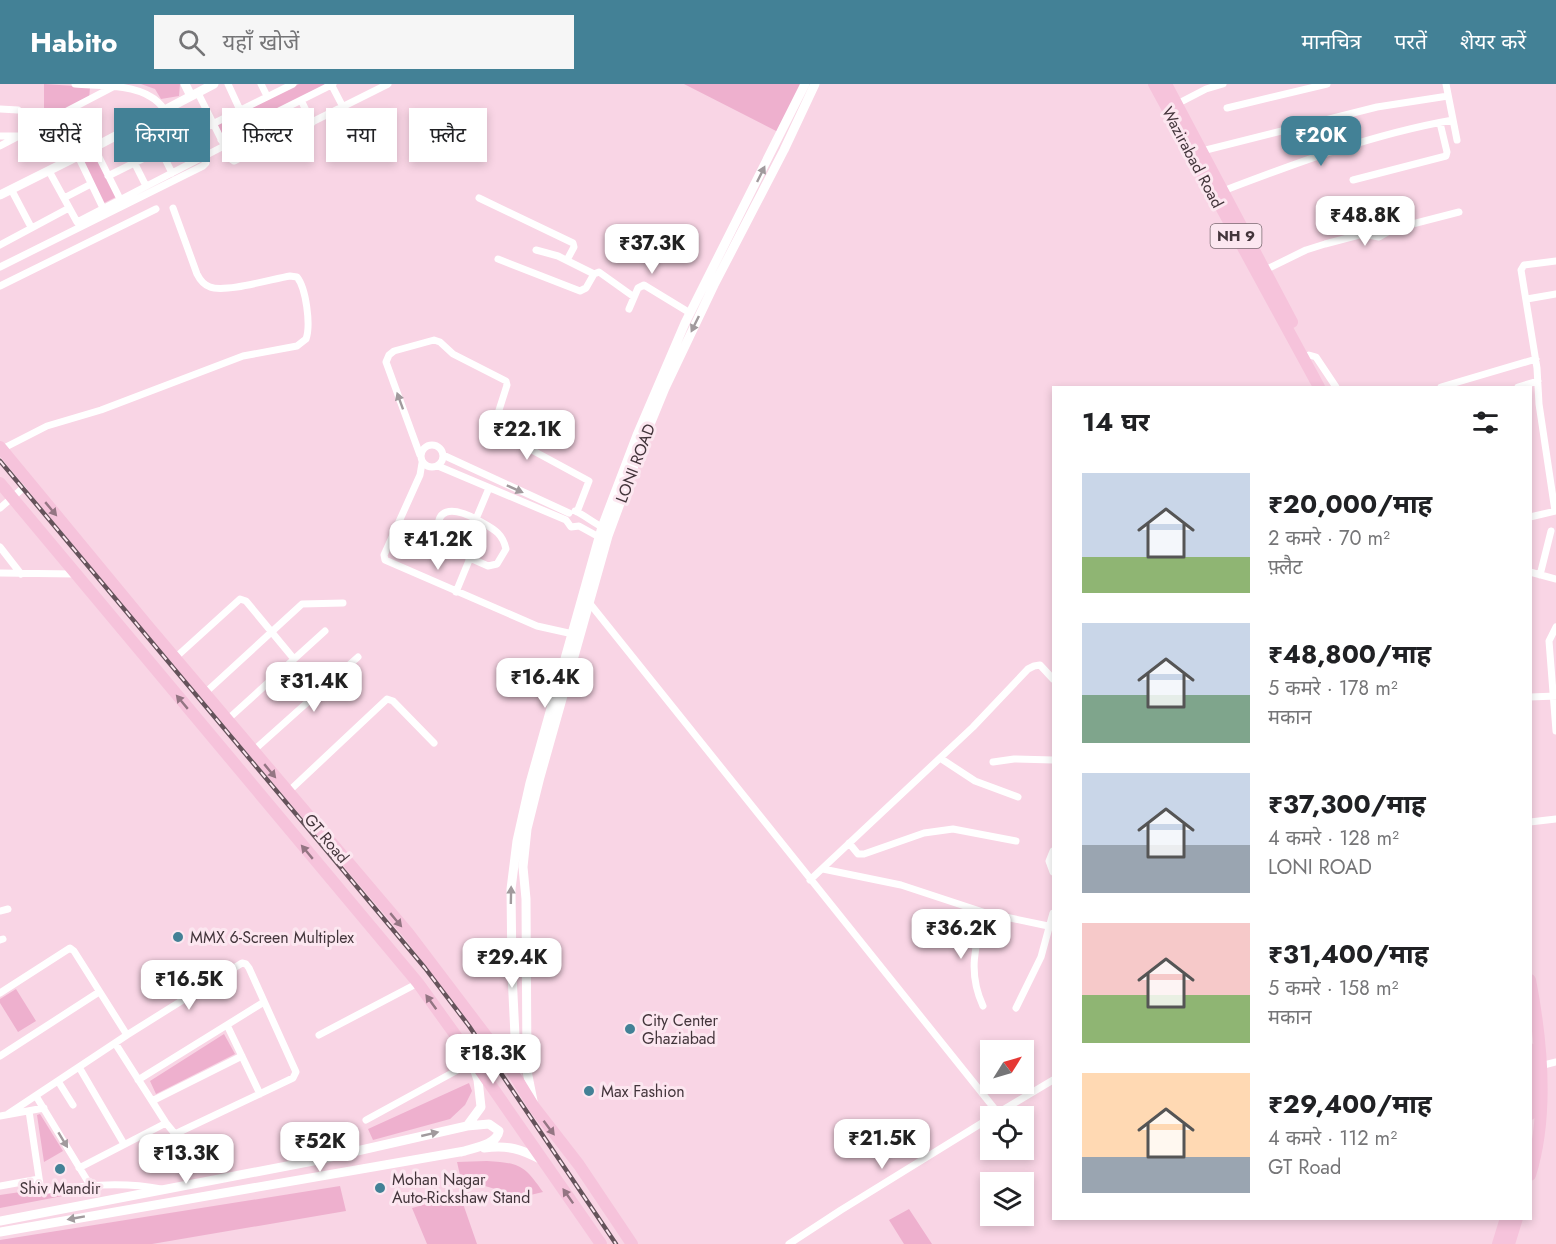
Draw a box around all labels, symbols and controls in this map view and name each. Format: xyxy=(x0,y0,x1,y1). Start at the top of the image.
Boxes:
search box xyxy=(154,15,574,69)
text: Habito xyxy=(30,22,118,63)
icon: search xyxy=(175,26,208,59)
text: यहाँ खोजें xyxy=(223,26,299,58)
text: मानचित्र xyxy=(1301,27,1361,57)
text: परतें xyxy=(1394,27,1427,57)
text: शेयर करें xyxy=(1460,27,1526,57)
street label: Wazirabad Road xyxy=(1156,102,1229,212)
chip: खरीदें xyxy=(18,108,102,162)
chip: किराया xyxy=(114,108,210,162)
chip: फ़िल्टर xyxy=(222,108,314,162)
chip: नया xyxy=(326,108,397,162)
chip: फ़्लैट xyxy=(409,108,487,162)
pin: ₹20K xyxy=(1285,116,1357,167)
text: ₹20K xyxy=(1295,121,1347,150)
one-way arrow xyxy=(755,165,765,183)
pin: ₹48.8K xyxy=(1316,196,1414,247)
text: ₹48.8K xyxy=(1330,201,1400,230)
pin: ₹37.3K xyxy=(603,224,701,275)
road number: NH 9 xyxy=(1210,224,1262,248)
text: ₹37.3K xyxy=(619,229,685,258)
one-way arrow xyxy=(691,316,700,333)
one-way arrow xyxy=(395,391,405,409)
text: 14 घर xyxy=(1082,403,1150,441)
icon: filters xyxy=(1469,406,1502,439)
pin: ₹22.1K xyxy=(478,410,576,461)
text: ₹22.1K xyxy=(493,415,561,444)
street label: LONI ROAD xyxy=(610,420,661,506)
one-way arrow xyxy=(507,484,524,493)
text: ₹20,000/माह xyxy=(1268,485,1432,523)
icon: home xyxy=(1130,497,1202,569)
one-way arrow xyxy=(44,501,57,517)
pin: ₹41.2K xyxy=(389,520,487,571)
text: 2 कमरे · 70 m² xyxy=(1268,524,1390,553)
text: ₹41.2K xyxy=(403,525,473,554)
text: फ़्लैट xyxy=(1268,553,1303,582)
text: ₹48,800/माह xyxy=(1268,635,1431,673)
icon: home xyxy=(1130,647,1202,719)
pin: ₹16.4K xyxy=(496,658,594,709)
pin: ₹31.4K xyxy=(265,662,363,713)
text: ₹16.4K xyxy=(510,663,580,692)
text: ₹31.4K xyxy=(280,667,348,696)
text: 5 कमरे · 178 m² xyxy=(1268,674,1398,703)
one-way arrow xyxy=(176,695,189,710)
text: मकान xyxy=(1268,703,1312,732)
one-way arrow xyxy=(264,763,277,779)
text: ₹37,300/माह xyxy=(1268,785,1426,823)
icon: home xyxy=(1130,797,1202,869)
street label: GT Road xyxy=(299,808,354,868)
text: 4 कमरे · 128 m² xyxy=(1268,824,1399,853)
one-way arrow xyxy=(301,845,314,860)
text: LONI ROAD xyxy=(1268,853,1372,882)
one-way arrow xyxy=(506,886,516,905)
pin: ₹36.2K xyxy=(912,909,1010,960)
one-way arrow xyxy=(389,912,402,927)
text: ₹36.2K xyxy=(926,914,996,943)
place label: MMX 6-Screen Multiplex xyxy=(190,926,354,949)
marker: MMX 6-Screen Multiplex xyxy=(171,930,185,944)
text: ₹31,400/माह xyxy=(1268,935,1428,973)
pin: ₹29.4K xyxy=(463,938,561,989)
text: ₹29.4K xyxy=(477,943,547,972)
icon: home xyxy=(1130,947,1202,1019)
pin: ₹16.5K xyxy=(140,960,238,1011)
text: ₹16.5K xyxy=(155,965,223,994)
text: 5 कमरे · 158 m² xyxy=(1268,974,1399,1003)
one-way arrow xyxy=(425,995,437,1011)
text: मकान xyxy=(1268,1003,1312,1032)
place label: City Center Ghaziabad xyxy=(642,1009,718,1050)
marker: City Center Ghaziabad xyxy=(623,1022,637,1036)
pin: ₹18.3K xyxy=(444,1034,542,1085)
text: ₹18.3K xyxy=(460,1039,526,1068)
north arrow xyxy=(980,1040,1034,1094)
map controls xyxy=(980,1040,1034,1226)
place label: Max Fashion xyxy=(601,1080,685,1103)
marker: Max Fashion xyxy=(582,1084,596,1098)
text: ₹29,400/माह xyxy=(1268,1085,1432,1123)
icon: home xyxy=(1130,1097,1202,1169)
button: locate xyxy=(980,1106,1034,1160)
pin: ₹21.5K xyxy=(833,1119,931,1170)
one-way arrow xyxy=(543,1120,555,1136)
pin: ₹52K xyxy=(284,1122,356,1173)
text: ₹21.5K xyxy=(848,1124,916,1153)
text: 4 कमरे · 112 m² xyxy=(1268,1124,1397,1153)
text: ₹52K xyxy=(294,1127,346,1156)
one-way arrow xyxy=(421,1129,439,1139)
one-way arrow xyxy=(57,1132,68,1148)
pin: ₹13.3K xyxy=(137,1134,235,1185)
text: ₹13.3K xyxy=(153,1139,219,1168)
text: GT Road xyxy=(1268,1153,1341,1182)
marker: Shiv Mandir xyxy=(53,1162,67,1176)
place label: Mohan Nagar Auto-Rickshaw Stand xyxy=(392,1168,530,1209)
button: layers xyxy=(980,1172,1034,1226)
place label: Shiv Mandir xyxy=(20,1177,101,1200)
marker: Mohan Nagar Auto-Rickshaw Stand xyxy=(373,1181,387,1195)
one-way arrow xyxy=(563,1188,574,1204)
one-way arrow xyxy=(66,1214,85,1223)

